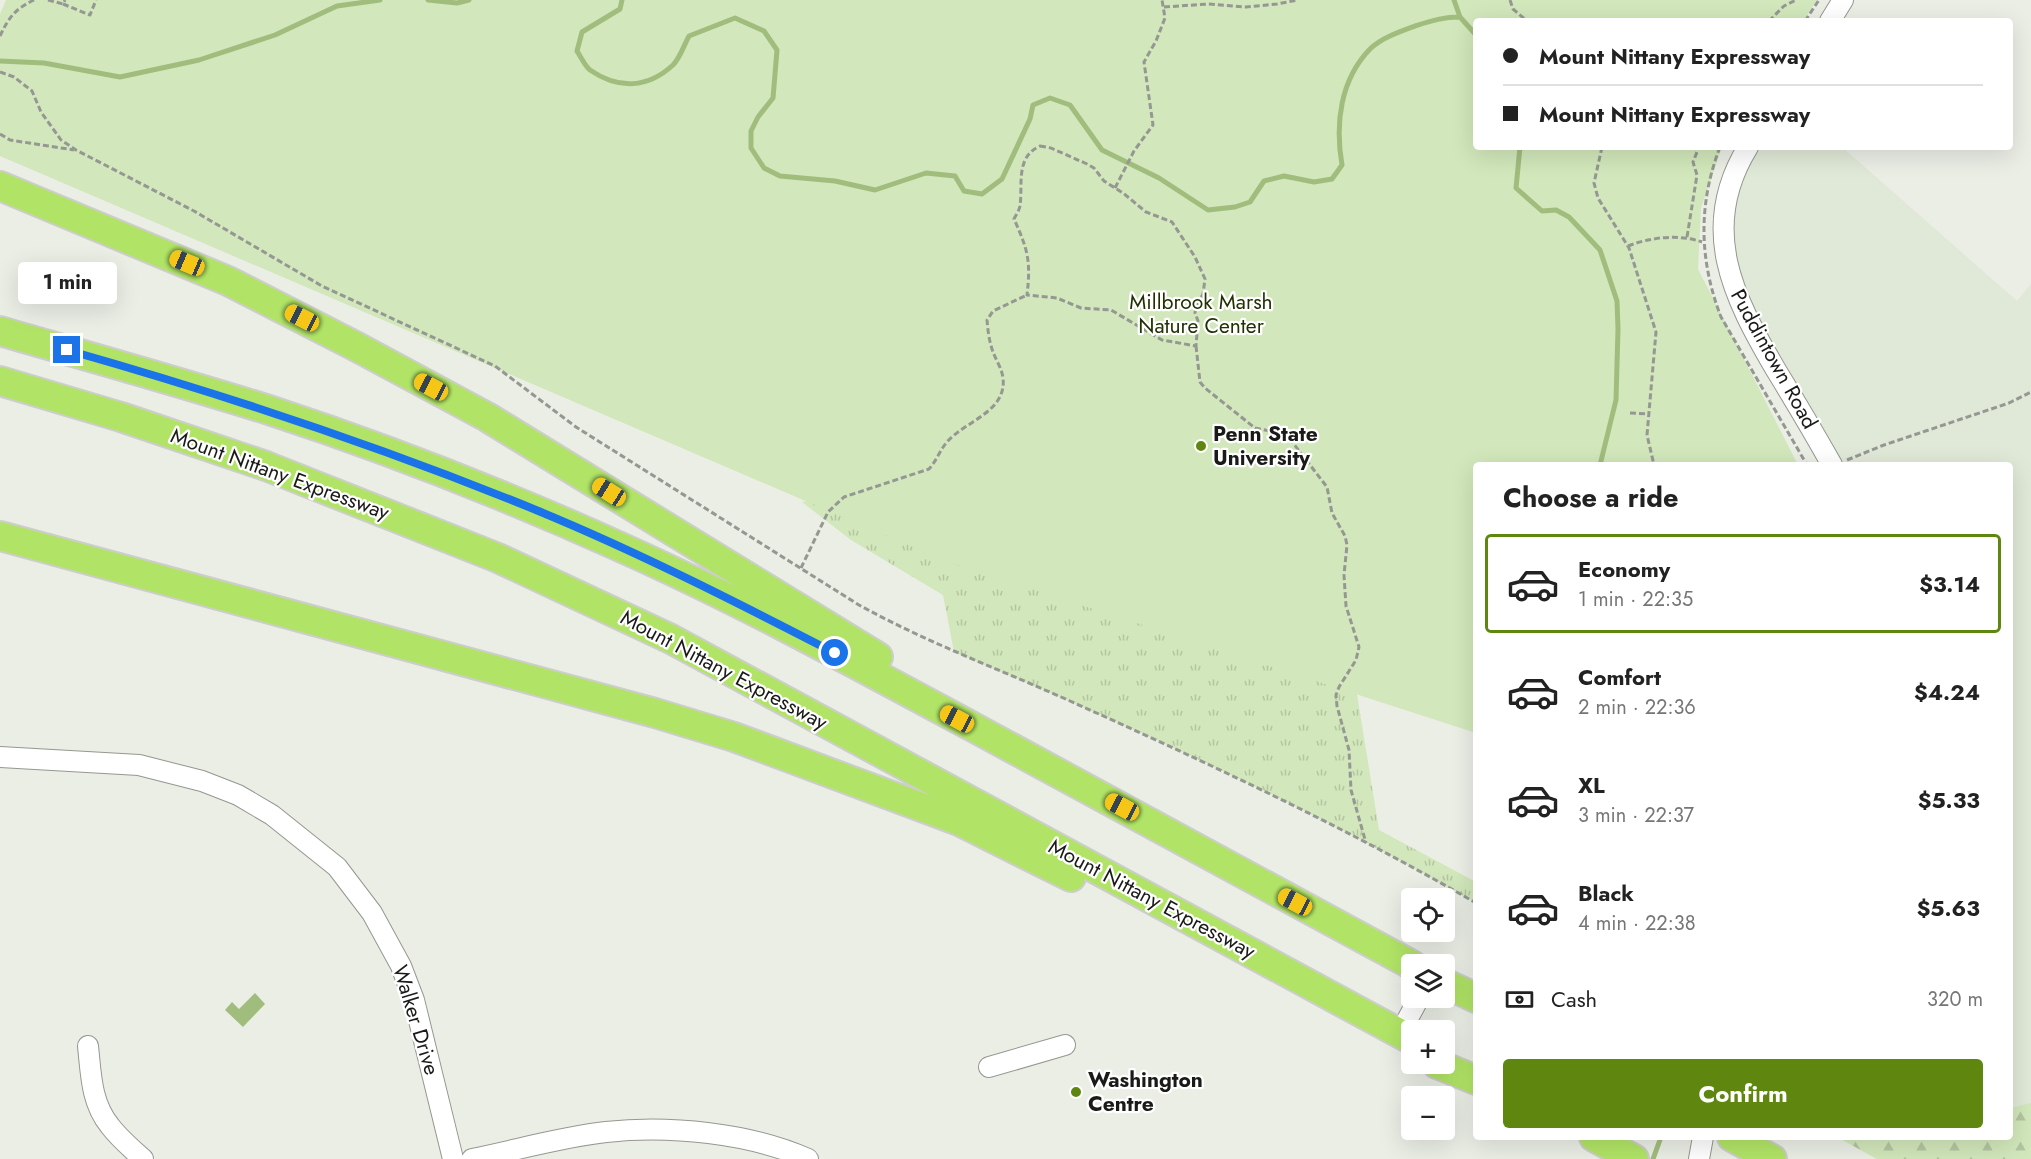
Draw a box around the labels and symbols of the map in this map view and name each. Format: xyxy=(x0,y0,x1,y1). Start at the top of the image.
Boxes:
car xyxy=(167,248,207,278)
callout: 1 min xyxy=(17,263,116,305)
street label: Puddintown Road xyxy=(1723,284,1825,434)
park label: Millbrook Marsh Nature Center xyxy=(1129,287,1273,341)
car xyxy=(282,302,322,334)
route end xyxy=(53,336,80,363)
car xyxy=(411,371,451,403)
place label: Penn State University xyxy=(1213,419,1318,473)
street label: Mount Nittany Expressway xyxy=(167,420,394,528)
marker: Penn State University xyxy=(1194,439,1208,453)
car xyxy=(589,475,629,509)
street label: Mount Nittany Expressway xyxy=(615,603,834,738)
route start xyxy=(821,639,848,666)
car xyxy=(937,703,977,735)
car xyxy=(1102,791,1142,823)
street label: Mount Nittany Expressway xyxy=(1043,832,1262,967)
car xyxy=(1275,886,1315,918)
street label: Walker Drive xyxy=(385,961,447,1079)
place label: Washington Centre xyxy=(1088,1065,1203,1119)
marker: Washington Centre xyxy=(1069,1085,1083,1099)

